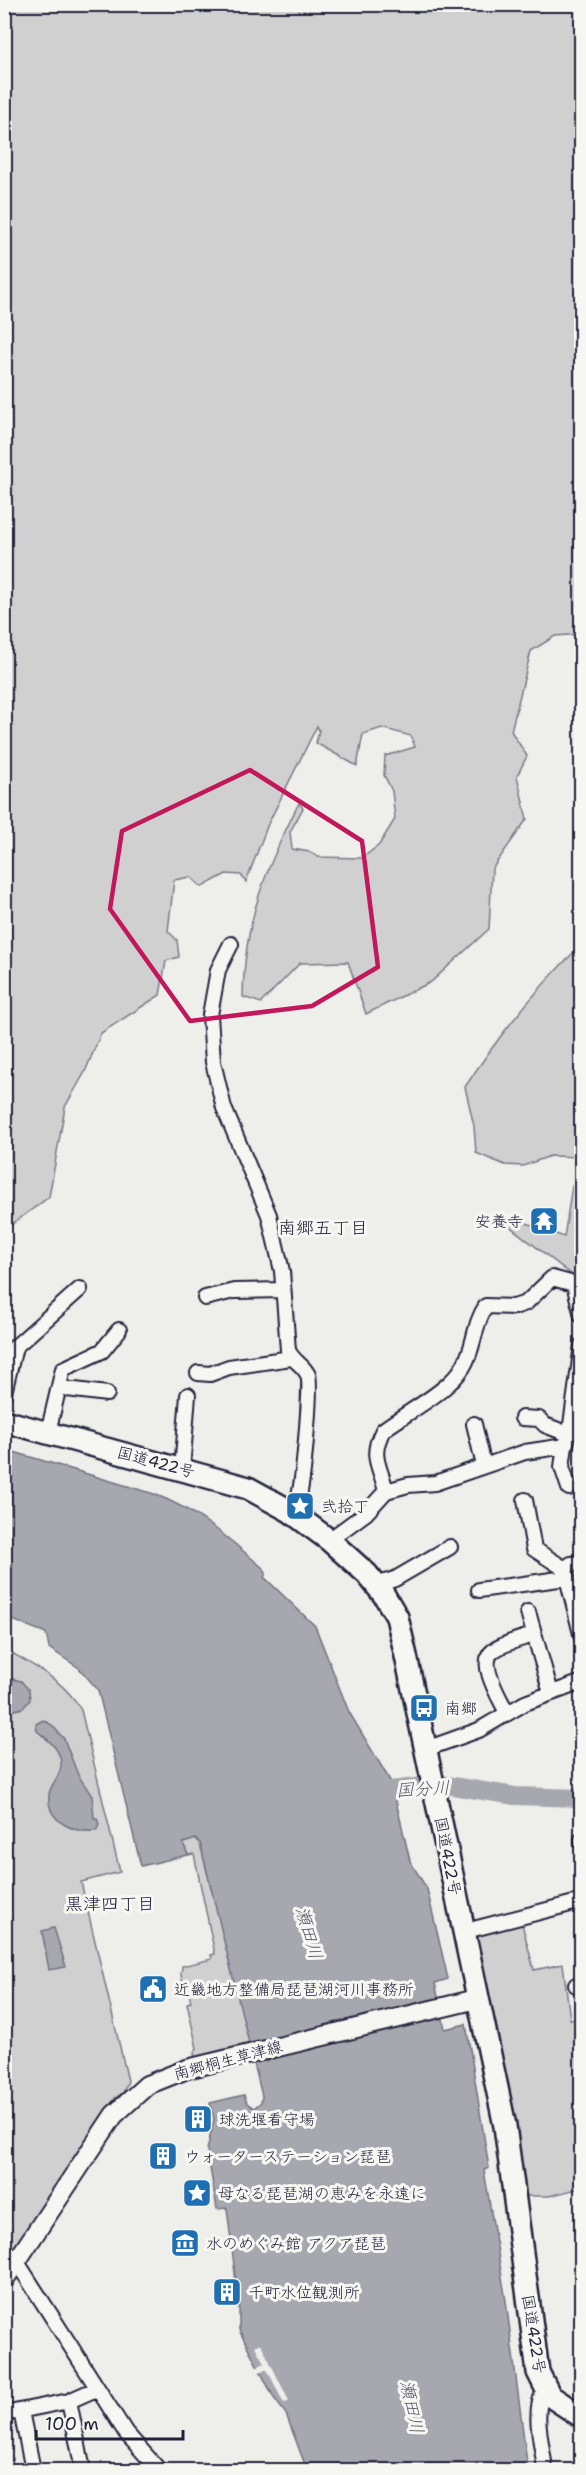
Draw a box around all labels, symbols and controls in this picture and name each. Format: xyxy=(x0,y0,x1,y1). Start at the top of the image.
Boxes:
temple icon: 安養寺 xyxy=(528,1205,560,1237)
place label: 安養寺 xyxy=(475,1211,523,1232)
district label: 南郷五丁目 xyxy=(278,1216,368,1240)
street label: 国道422号 xyxy=(115,1442,197,1482)
place icon: 弐拾丁 xyxy=(284,1490,316,1522)
place label: 弐拾丁 xyxy=(321,1496,369,1517)
bus stop icon: 南郷 xyxy=(408,1692,440,1724)
place label: 南郷 xyxy=(445,1698,477,1719)
water label: 国分川 xyxy=(395,1776,451,1802)
street label: 国道422号 xyxy=(430,1815,466,1897)
district label: 黒津四丁目 xyxy=(65,1892,155,1916)
water label: 瀬田川 xyxy=(290,1904,328,1962)
public building icon: 近畿地方整備局琵琶湖河川事務所 xyxy=(137,1973,169,2005)
place label: 近畿地方整備局琵琶湖河川事務所 xyxy=(174,1979,414,2000)
street label: 南郷桐生草津線 xyxy=(171,2035,285,2085)
building icon: 球洗堰看守場 xyxy=(182,2103,214,2135)
place label: 球洗堰看守場 xyxy=(219,2109,315,2130)
building icon: ウォーターステーション琵琶 xyxy=(147,2140,179,2172)
place label: ウォーターステーション琵琶 xyxy=(184,2146,391,2167)
place icon: 母なる琵琶湖の恵みを永遠に xyxy=(181,2177,213,2209)
place label: 母なる琵琶湖の恵みを永遠に xyxy=(218,2183,426,2204)
museum icon: 水のめぐみ館 アクア琵琶 xyxy=(169,2227,201,2259)
place label: 水のめぐみ館 アクア琵琶 xyxy=(206,2233,386,2254)
building icon: 千町水位観測所 xyxy=(211,2276,243,2308)
place label: 千町水位観測所 xyxy=(248,2282,360,2303)
street label: 国道422号 xyxy=(517,2293,551,2375)
water label: 瀬田川 xyxy=(395,2378,429,2436)
scale bar xyxy=(36,2403,183,2441)
text: 100 m xyxy=(45,2412,99,2436)

